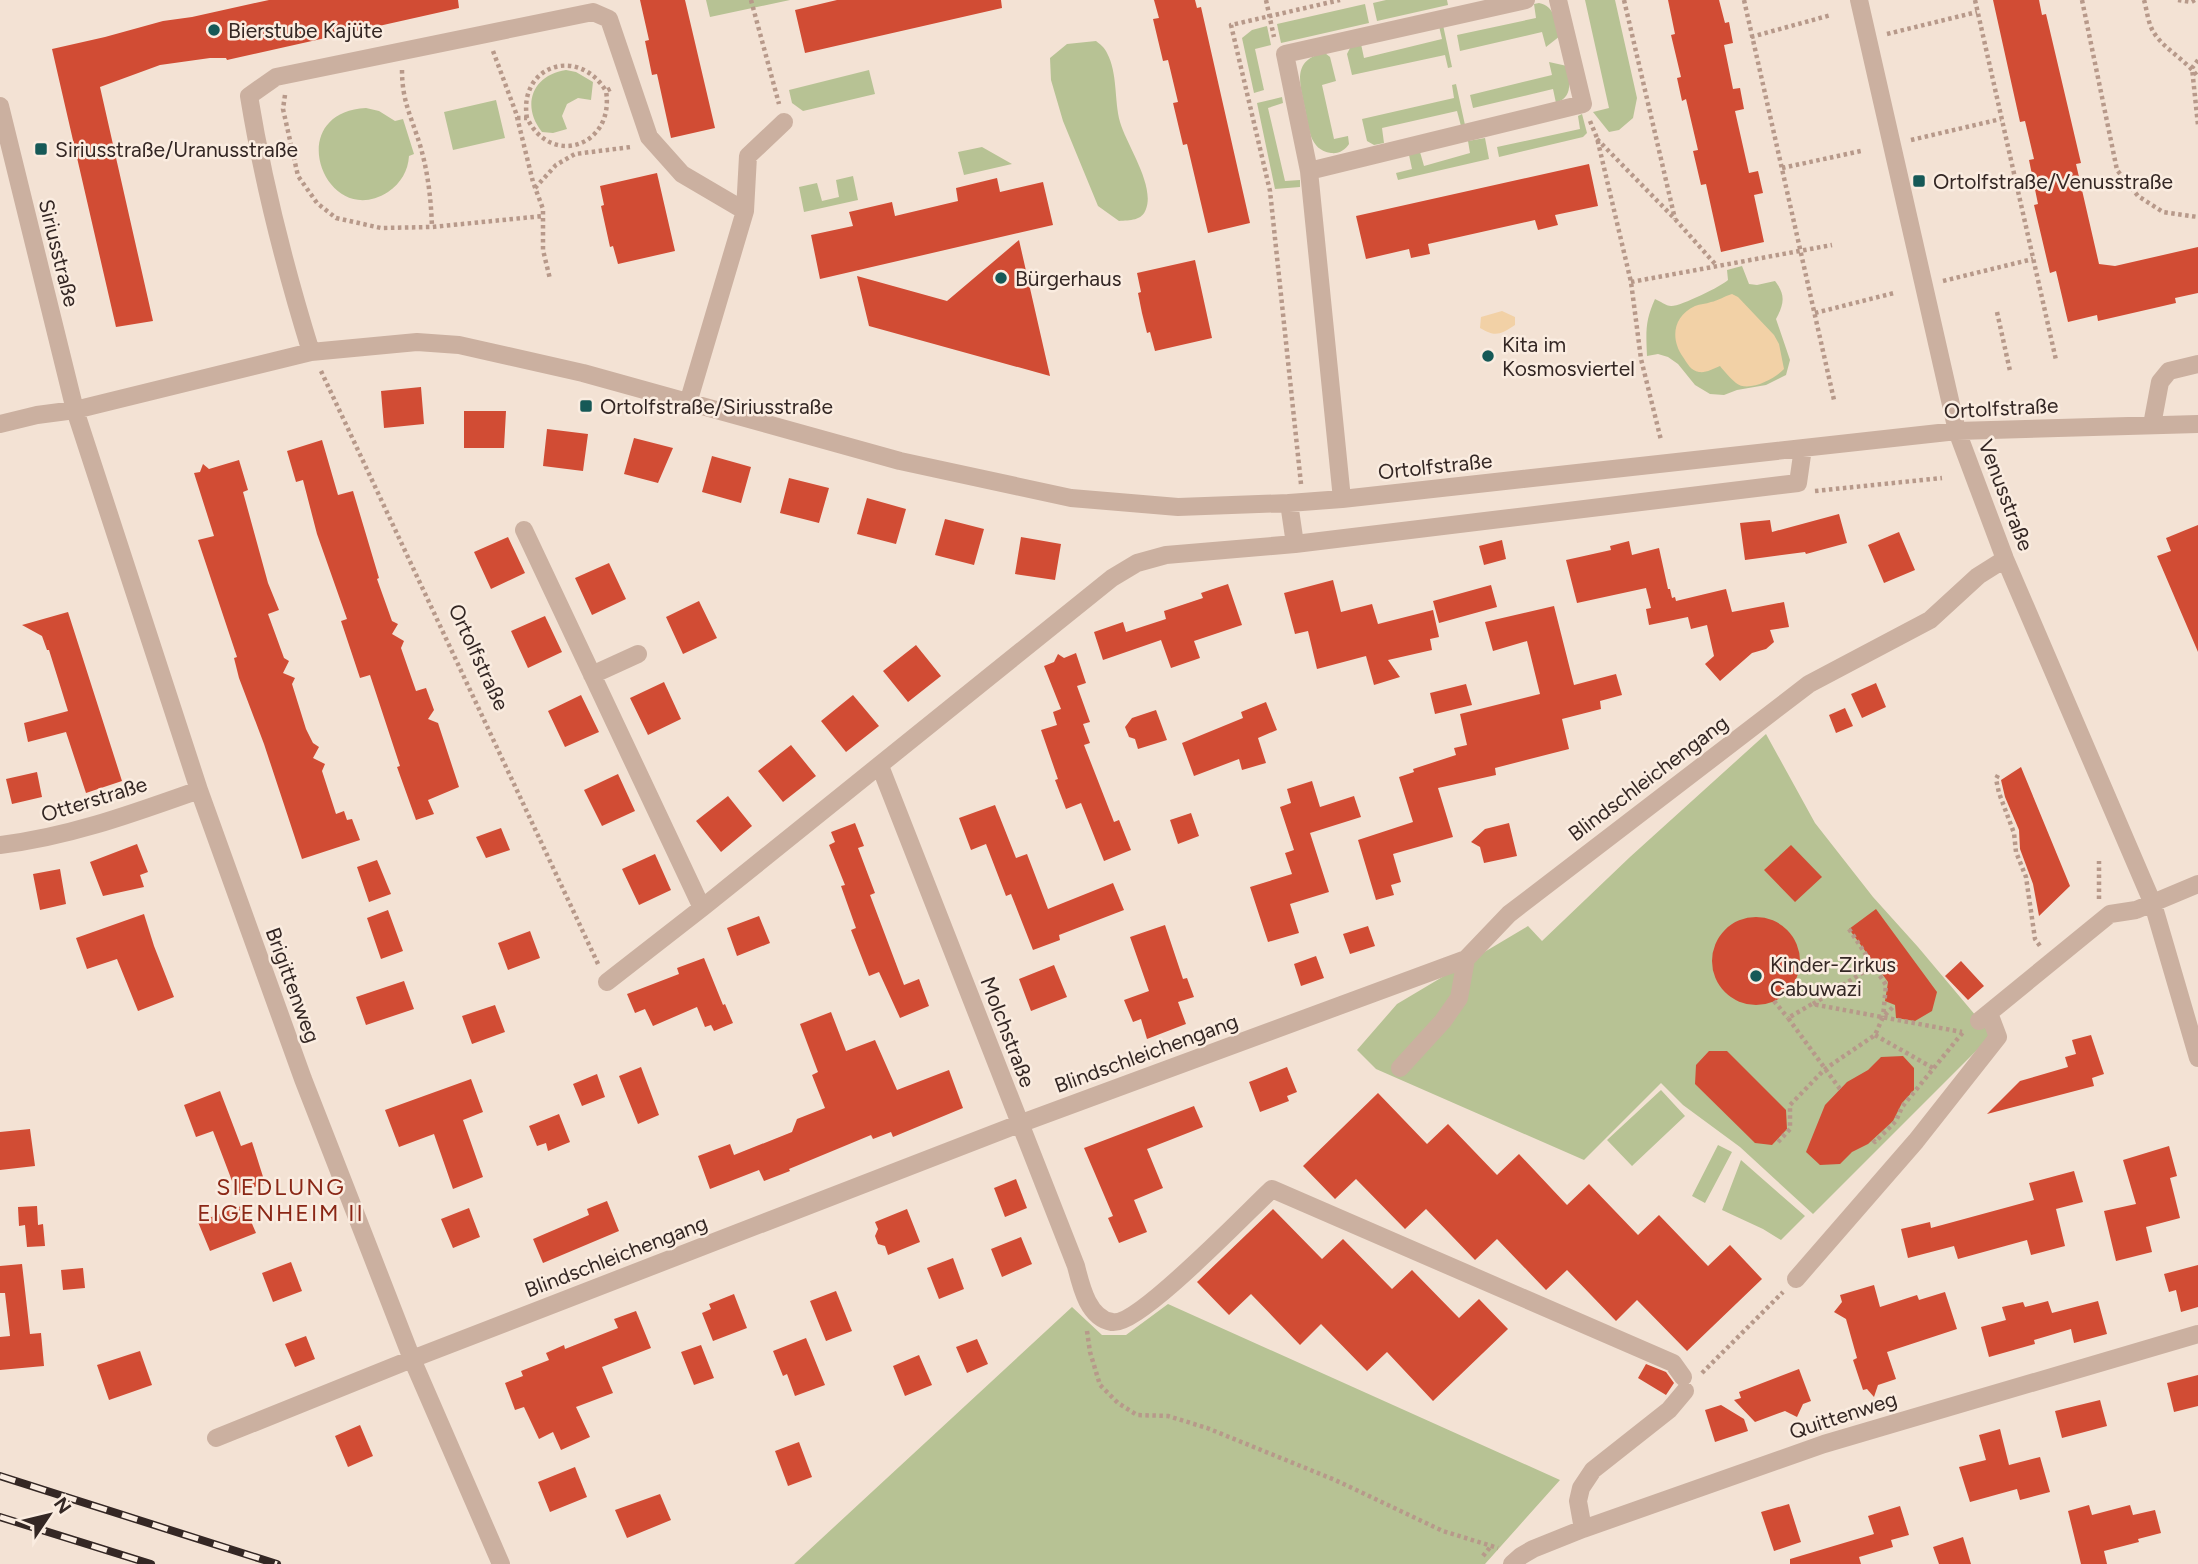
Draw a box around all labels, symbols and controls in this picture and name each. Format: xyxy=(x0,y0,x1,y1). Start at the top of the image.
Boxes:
place label: Bierstube Kajüte xyxy=(228,18,383,43)
marker: Bierstube Kajüte xyxy=(206,22,222,38)
place label: Siriusstraße/Uranusstraße xyxy=(55,137,298,162)
marker: Siriusstraße/Uranusstraße xyxy=(33,141,49,157)
place label: Ortolfstraße/Venusstraße xyxy=(1933,169,2173,194)
marker: Ortolfstraße/Venusstraße xyxy=(1911,173,1927,189)
street label: Siriusstraße xyxy=(34,197,84,309)
place label: Bürgerhaus xyxy=(1015,266,1121,291)
marker: Bürgerhaus xyxy=(993,270,1009,286)
place label: Kita im Kosmosviertel xyxy=(1502,332,1635,381)
marker: Kita im Kosmosviertel xyxy=(1480,348,1496,364)
street label: Ortolfstraße xyxy=(1943,393,2059,423)
place label: Ortolfstraße/Siriusstraße xyxy=(600,394,833,419)
marker: Ortolfstraße/Siriusstraße xyxy=(578,398,594,414)
street label: Venusstraße xyxy=(1973,436,2039,554)
street label: Ortolfstraße xyxy=(1377,448,1493,484)
street label: Ortolfstraße xyxy=(443,600,515,714)
street label: Blindschleichengang xyxy=(1563,710,1733,846)
street label: Otterstraße xyxy=(38,771,150,827)
street label: Brigittenweg xyxy=(261,924,325,1046)
place label: Kinder-Zirkus Cabuwazi xyxy=(1770,952,1896,1001)
marker: Kinder-Zirkus Cabuwazi xyxy=(1748,968,1764,984)
street label: Molchstraße xyxy=(975,973,1041,1091)
street label: Blindschleichengang xyxy=(1051,1008,1241,1098)
district label: SIEDLUNG EIGENHEIM II xyxy=(197,1173,365,1227)
street label: Blindschleichengang xyxy=(521,1210,711,1302)
street label: Quittenweg xyxy=(1786,1386,1900,1444)
north arrow xyxy=(14,1480,84,1550)
text: N xyxy=(49,1493,76,1518)

